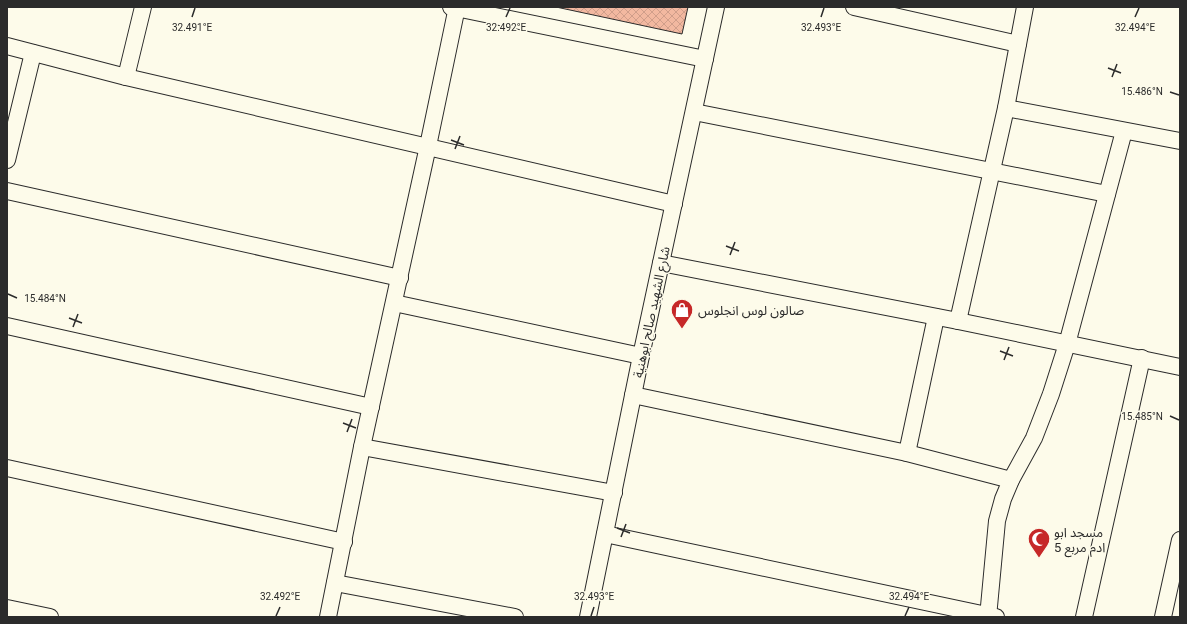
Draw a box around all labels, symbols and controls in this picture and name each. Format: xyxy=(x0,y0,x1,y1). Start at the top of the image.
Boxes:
text: 32.491°E xyxy=(172,22,212,33)
text: 32.492°E xyxy=(486,22,526,33)
text: 32.493°E xyxy=(801,22,841,33)
text: 32.494°E xyxy=(1115,22,1155,33)
text: 15.486°N xyxy=(1121,86,1163,97)
street label: شارع الشهيد صالح ابوهنية xyxy=(630,245,676,380)
text: 15.484°N xyxy=(24,293,66,304)
shop icon: صالون لوس انجلوس xyxy=(669,297,695,330)
place label: صالون لوس انجلوس xyxy=(698,303,805,319)
text: 15.485°N xyxy=(1121,411,1163,422)
place label: مسجد ابو ادم مربع 5 xyxy=(1054,525,1105,558)
mosque icon: مسجد ابو ادم مربع 5 xyxy=(1026,526,1052,559)
text: 32.492°E xyxy=(260,591,300,602)
text: 32.493°E xyxy=(574,591,614,602)
text: 32.494°E xyxy=(889,591,929,602)

